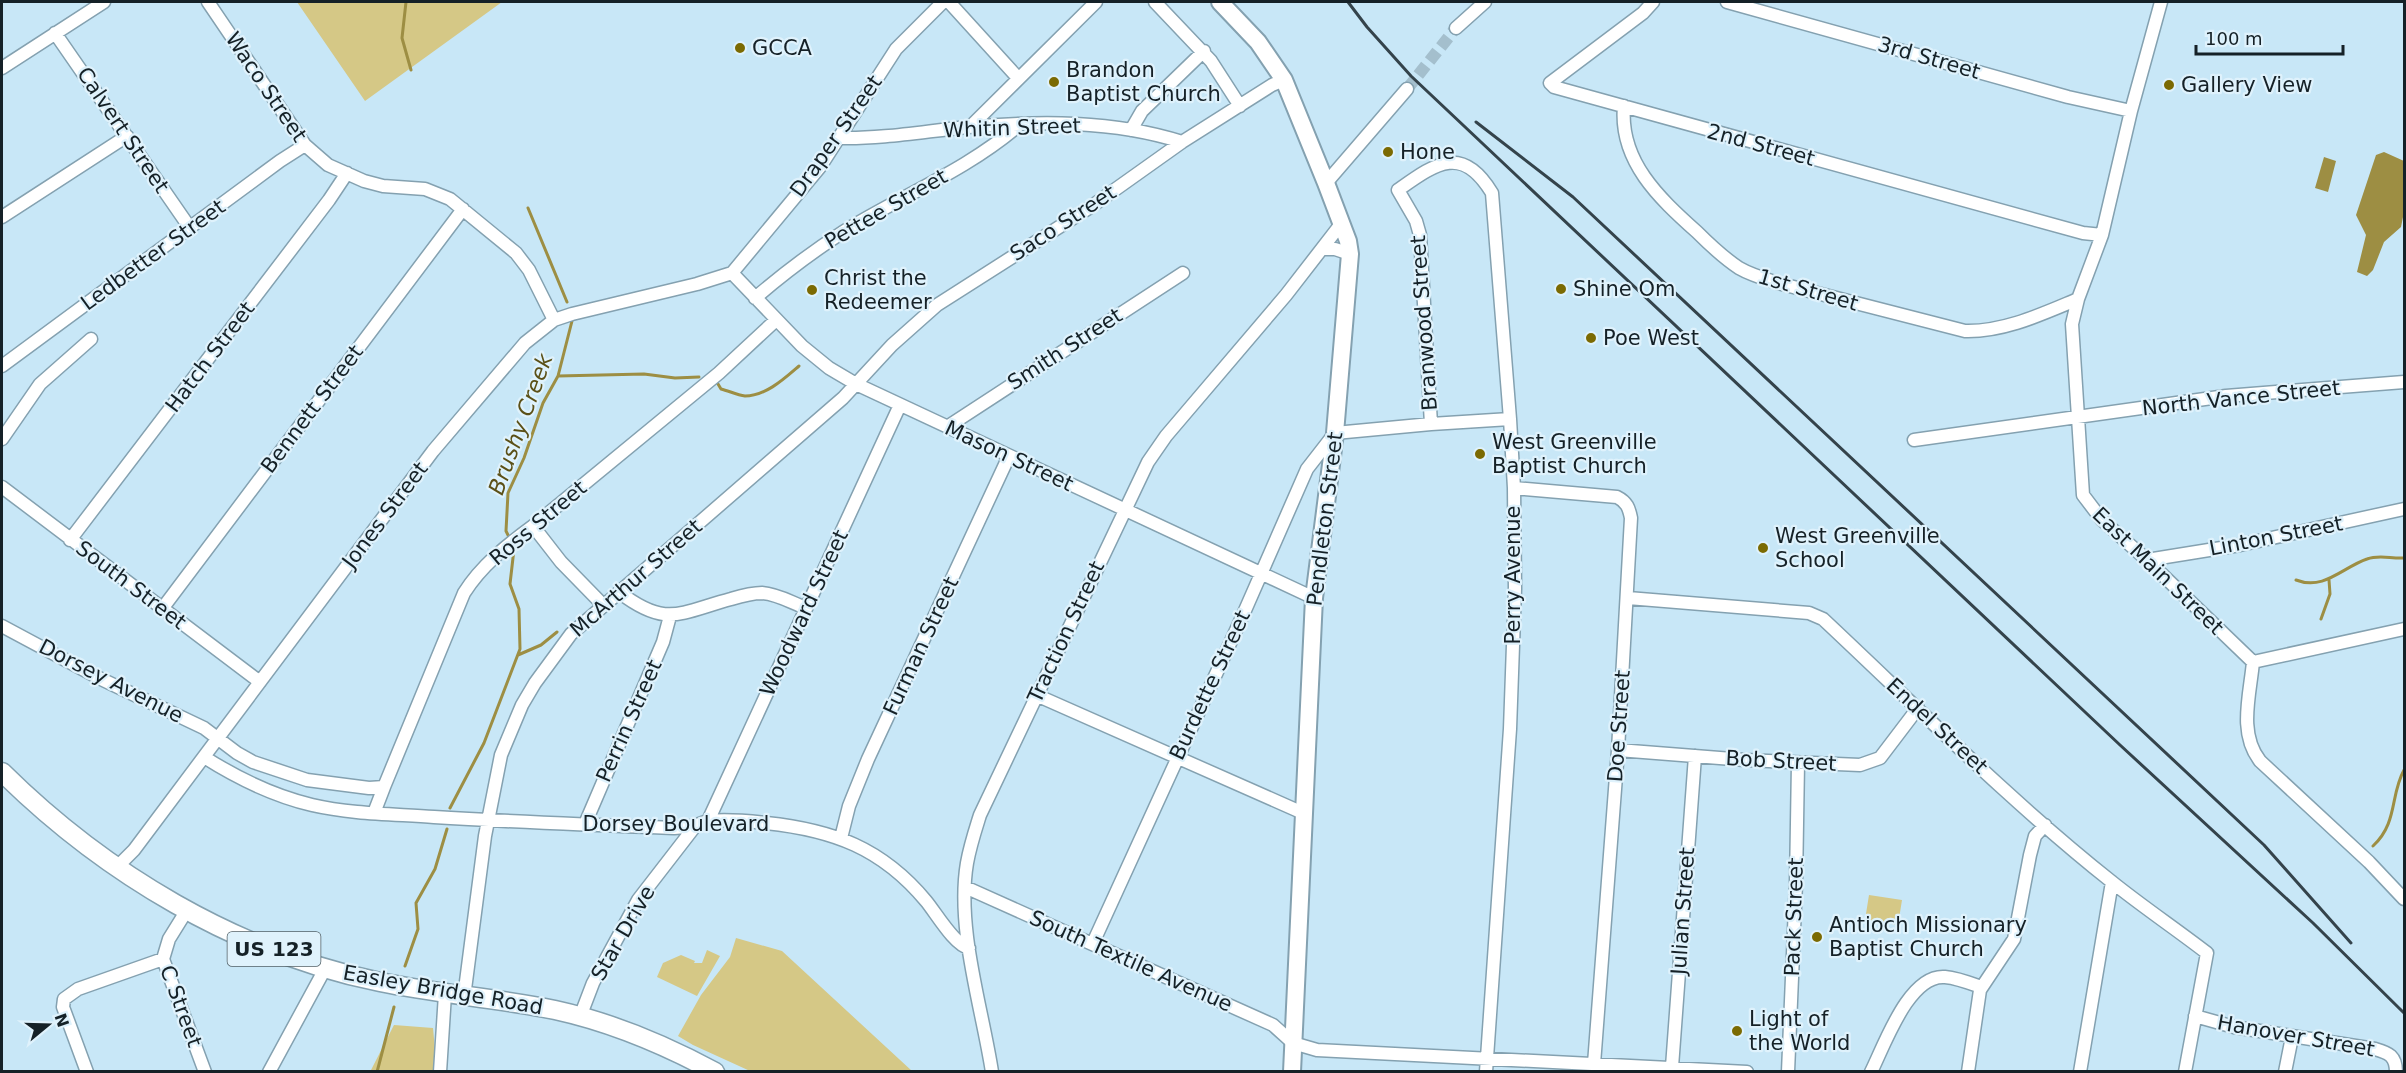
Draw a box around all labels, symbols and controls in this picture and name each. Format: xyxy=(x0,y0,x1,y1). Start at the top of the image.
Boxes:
scale bar xyxy=(2196,18,2343,56)
street label: Waco Street xyxy=(220,28,312,146)
text: 100 m xyxy=(2205,28,2263,49)
street label: 3rd Street xyxy=(1875,32,1983,84)
place label: GCCA xyxy=(752,36,813,60)
marker: GCCA xyxy=(733,41,747,55)
place label: Brandon Baptist Church xyxy=(1066,58,1221,106)
street label: Calvert Street xyxy=(72,63,174,197)
street label: Draper Street xyxy=(785,71,887,201)
place label: Gallery View xyxy=(2181,73,2312,97)
marker: Brandon Baptist Church xyxy=(1047,75,1061,89)
marker: Gallery View xyxy=(2162,78,2176,92)
street label: Whitin Street xyxy=(943,114,1081,142)
street label: 2nd Street xyxy=(1705,119,1817,171)
place label: Hone xyxy=(1400,140,1455,164)
marker: Hone xyxy=(1381,145,1395,159)
street label: Pettee Street xyxy=(820,164,952,254)
street label: Saco Street xyxy=(1006,180,1120,266)
street label: Ledbetter Street xyxy=(76,195,230,315)
street label: Branwood Street xyxy=(1406,234,1442,412)
street label: 1st Street xyxy=(1755,264,1861,316)
place label: Christ the Redeemer xyxy=(824,266,932,314)
place label: Shine Om xyxy=(1573,277,1675,301)
marker: Shine Om xyxy=(1554,282,1568,296)
marker: Christ the Redeemer xyxy=(805,283,819,297)
street label: Hatch Street xyxy=(161,297,259,417)
street label: Smith Street xyxy=(1003,303,1127,395)
place label: Poe West xyxy=(1603,326,1699,350)
marker: Poe West xyxy=(1584,331,1598,345)
street label: Bennett Street xyxy=(256,340,368,478)
water label: Brushy Creek xyxy=(483,349,558,498)
street label: North Vance Street xyxy=(2141,376,2341,420)
street label: Mason Street xyxy=(941,416,1077,496)
place label: West Greenville Baptist Church xyxy=(1492,430,1657,478)
street label: Pendleton Street xyxy=(1302,431,1348,607)
marker: West Greenville Baptist Church xyxy=(1473,447,1487,461)
street label: Jones Street xyxy=(336,457,433,574)
street label: Ross Street xyxy=(485,476,591,570)
street label: East Main Street xyxy=(2088,502,2228,640)
street label: Perry Avenue xyxy=(1501,506,1525,644)
street label: Linton Street xyxy=(2207,511,2345,561)
street label: McArthur Street xyxy=(565,514,707,642)
place label: West Greenville School xyxy=(1775,524,1940,572)
street label: Woodward Street xyxy=(755,526,853,700)
street label: South Street xyxy=(71,536,191,634)
marker: West Greenville School xyxy=(1756,541,1770,555)
street label: Traction Street xyxy=(1022,557,1109,708)
street label: Furman Street xyxy=(879,573,963,719)
street label: Burdette Street xyxy=(1165,606,1255,764)
street label: Dorsey Avenue xyxy=(35,634,187,728)
street label: Perrin Street xyxy=(591,656,667,786)
street label: Doe Street xyxy=(1603,669,1635,783)
street label: Endel Street xyxy=(1882,673,1992,779)
street label: Bob Street xyxy=(1725,746,1837,776)
street label: Dorsey Boulevard xyxy=(583,812,769,836)
street label: Julian Street xyxy=(1666,846,1699,978)
street label: Pack Street xyxy=(1780,857,1808,977)
street label: Star Drive xyxy=(586,881,660,985)
street label: South Textile Avenue xyxy=(1026,905,1236,1017)
place label: Antioch Missionary Baptist Church xyxy=(1829,913,2027,961)
marker: Antioch Missionary Baptist Church xyxy=(1810,930,1824,944)
road number: US 123 xyxy=(228,932,320,966)
street label: Easley Bridge Road xyxy=(341,961,545,1019)
street label: C Street xyxy=(155,962,207,1050)
north arrow xyxy=(18,995,78,1055)
place label: Light of the World xyxy=(1749,1007,1850,1055)
street label: Hanover Street xyxy=(2215,1010,2377,1062)
text: N xyxy=(51,1011,73,1030)
marker: Light of the World xyxy=(1730,1024,1744,1038)

